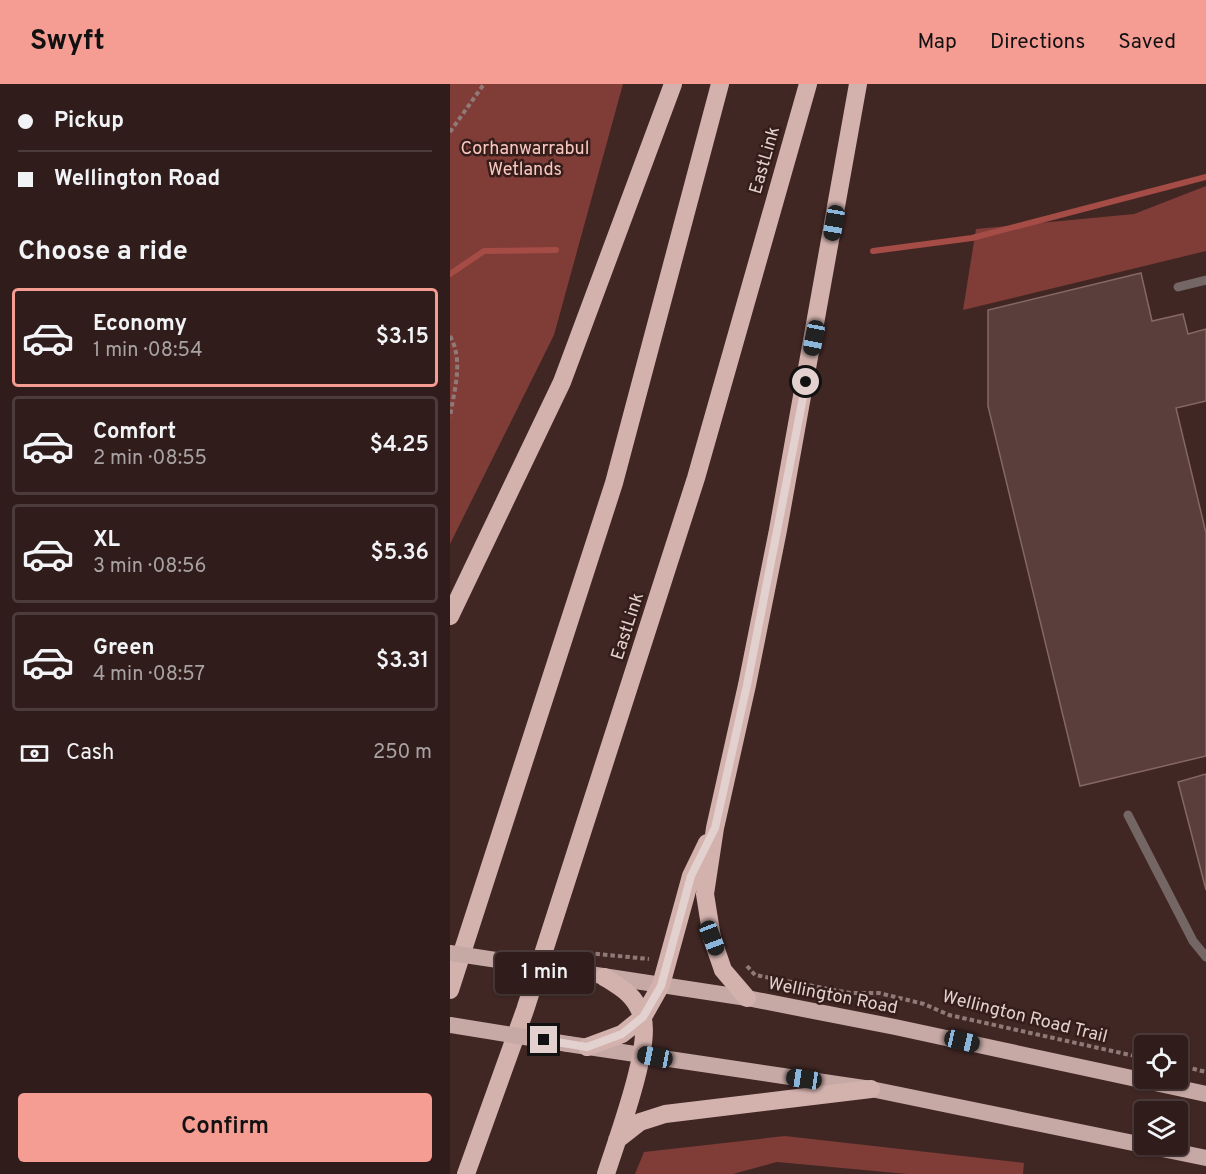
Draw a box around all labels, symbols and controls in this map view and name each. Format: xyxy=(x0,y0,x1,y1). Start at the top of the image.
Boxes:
text: Swyft xyxy=(30,24,105,60)
text: Map xyxy=(917,29,957,56)
text: Directions xyxy=(990,29,1085,56)
text: Saved xyxy=(1118,29,1176,56)
text: Pickup xyxy=(54,108,124,135)
street label: EastLink xyxy=(745,124,786,197)
park label: Corhanwarrabul Wetlands xyxy=(461,138,589,182)
text: Wellington Road xyxy=(54,166,220,193)
car xyxy=(822,204,846,242)
text: Choose a ride xyxy=(18,235,188,269)
icon: car xyxy=(21,311,75,365)
text: Economy xyxy=(93,311,187,338)
car xyxy=(802,319,826,357)
text: $3.15 xyxy=(376,324,429,351)
text: 1 min · 08:54 xyxy=(93,338,203,364)
route start xyxy=(792,368,819,395)
icon: car xyxy=(21,419,75,473)
text: Comfort xyxy=(93,419,176,446)
text: $4.25 xyxy=(370,432,429,459)
text: 2 min · 08:55 xyxy=(93,446,207,472)
icon: car xyxy=(21,527,75,581)
text: XL xyxy=(93,527,120,554)
text: $5.36 xyxy=(371,540,429,567)
text: 3 min · 08:56 xyxy=(93,554,206,580)
street label: EastLink xyxy=(607,590,650,663)
icon: car xyxy=(21,635,75,689)
text: Green xyxy=(93,635,155,662)
text: $3.31 xyxy=(376,648,429,675)
text: 4 min · 08:57 xyxy=(93,662,205,688)
icon: cash xyxy=(18,737,51,770)
text: Cash xyxy=(66,740,115,767)
text: 250 m xyxy=(373,740,432,766)
car xyxy=(697,918,727,958)
callout: 1 min xyxy=(494,953,594,995)
text: 1 min xyxy=(521,960,568,986)
street label: Wellington Road xyxy=(766,973,900,1020)
street label: Wellington Road Trail xyxy=(940,986,1110,1049)
route end xyxy=(530,1026,557,1053)
car xyxy=(942,1028,982,1054)
map controls xyxy=(1134,1035,1188,1155)
button: locate xyxy=(1134,1035,1188,1089)
car xyxy=(636,1045,674,1069)
car xyxy=(785,1068,823,1090)
button: Confirm xyxy=(18,1093,432,1162)
button: layers xyxy=(1134,1101,1188,1155)

